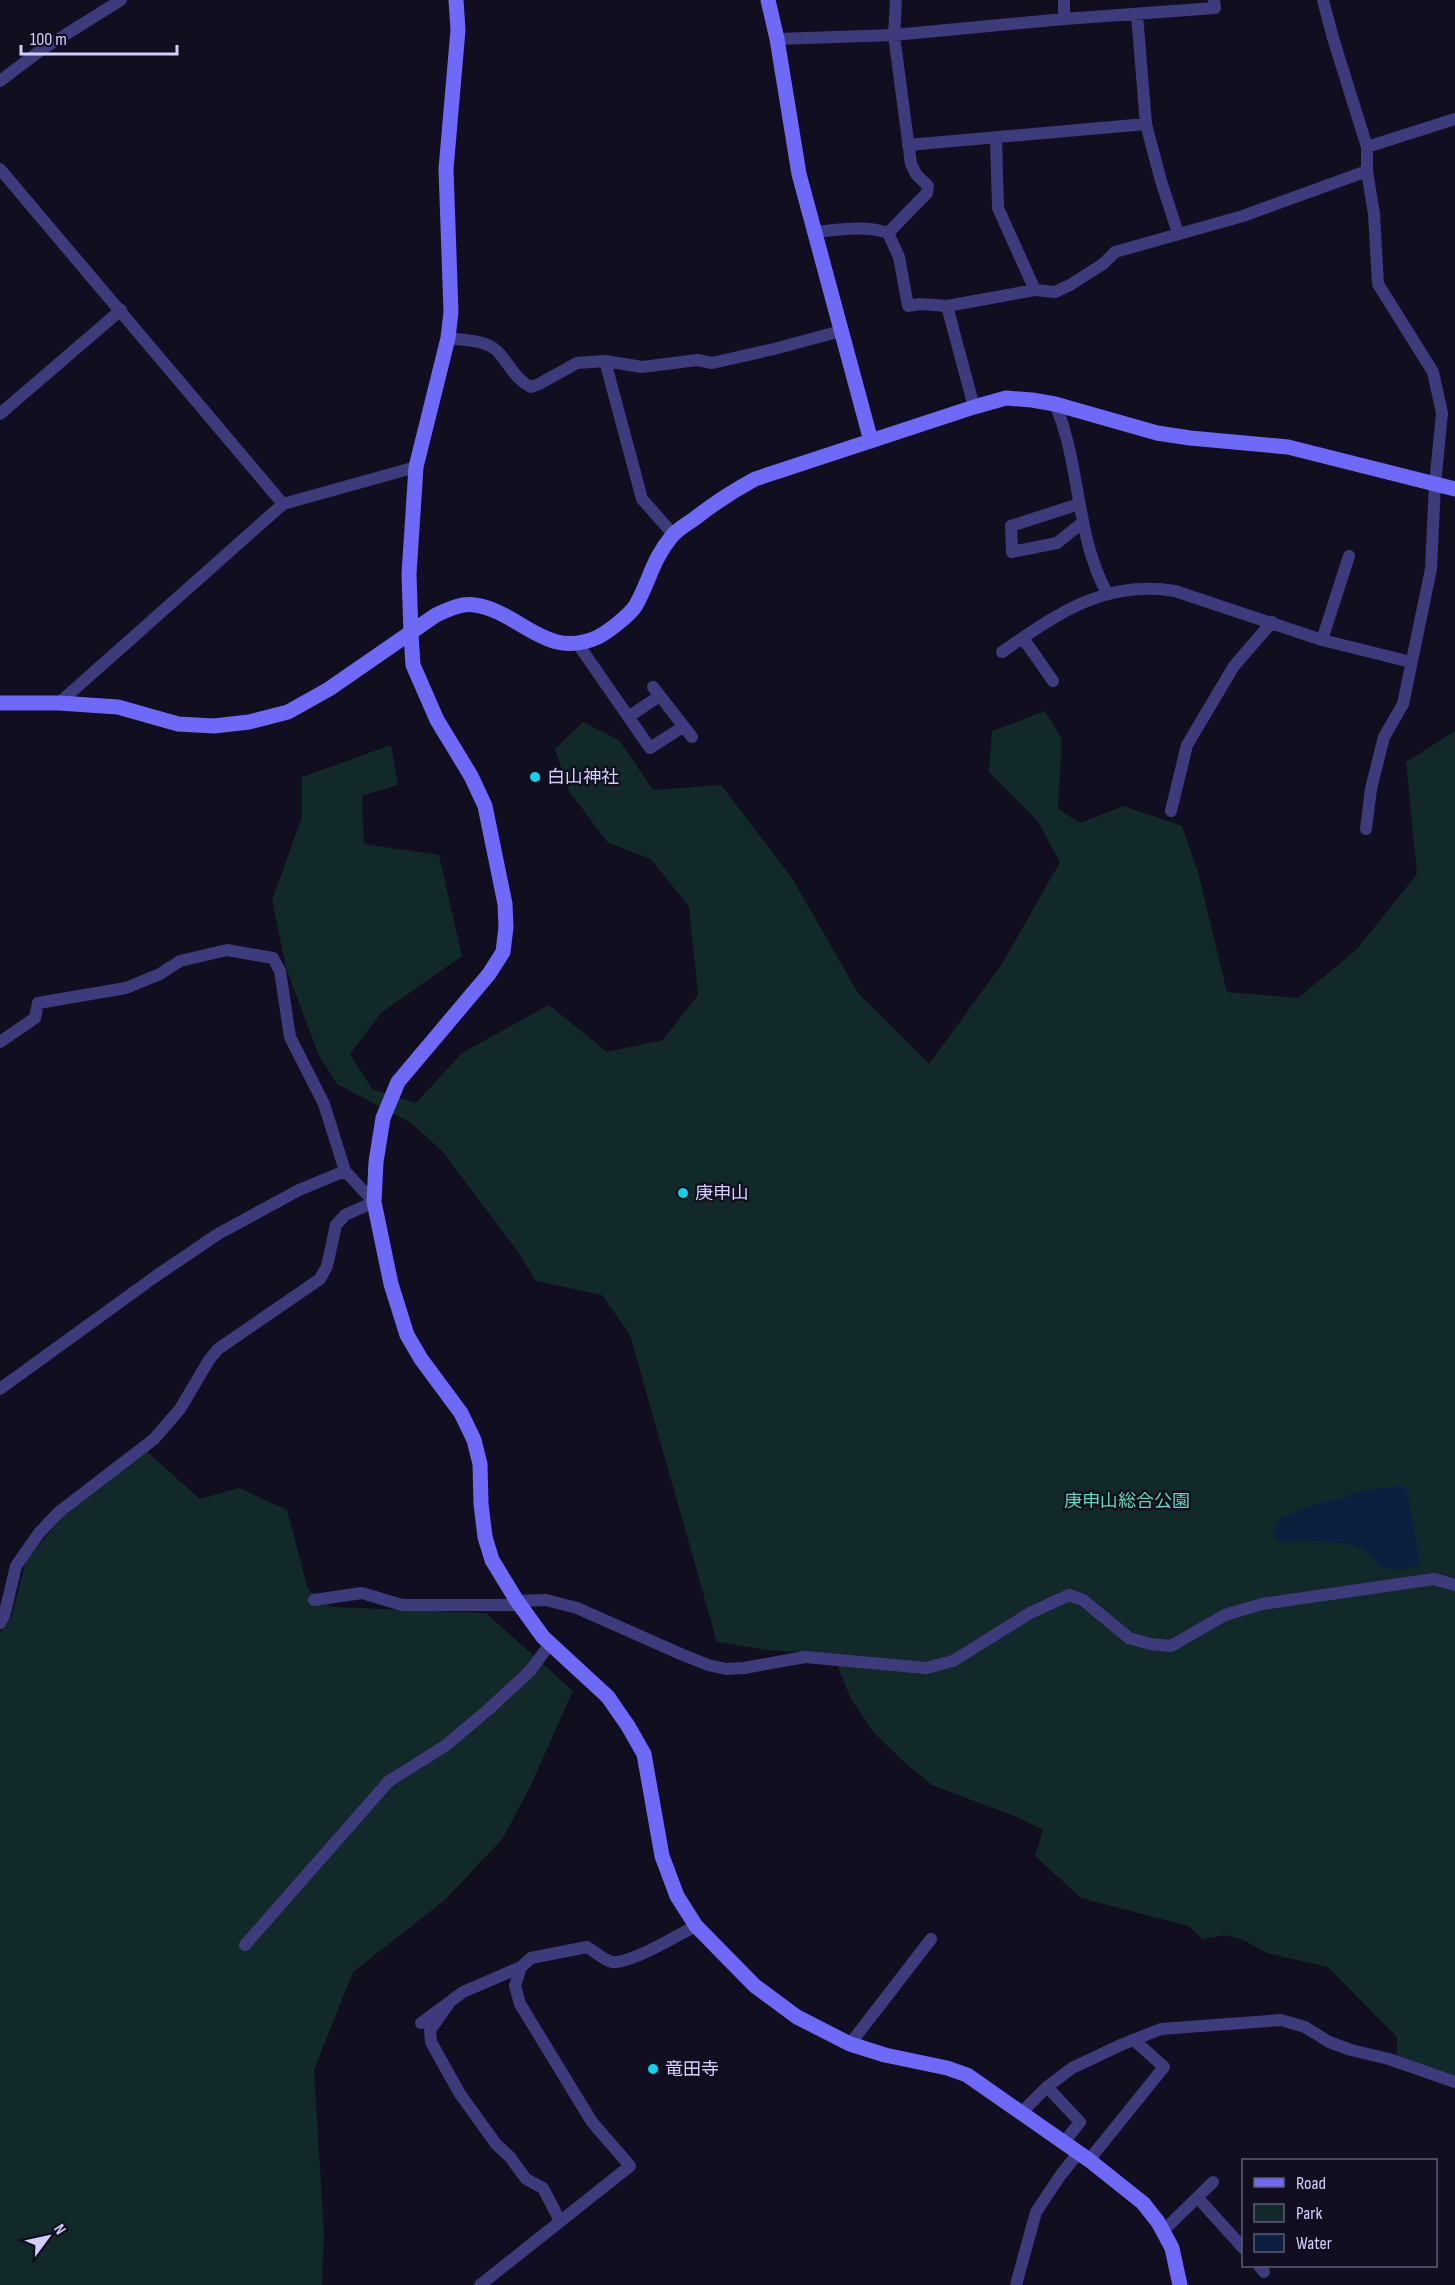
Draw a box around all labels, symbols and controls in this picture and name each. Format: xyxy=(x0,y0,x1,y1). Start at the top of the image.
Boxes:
scale bar xyxy=(21,18,177,56)
text: 100 m xyxy=(30,29,67,50)
place label: 白山神社 xyxy=(547,767,619,788)
marker: 白山神社 xyxy=(528,770,542,784)
place label: 庚申山 xyxy=(695,1183,749,1204)
marker: 庚申山 xyxy=(676,1186,690,1200)
park label: 庚申山総合公園 xyxy=(1064,1491,1190,1512)
place label: 竜田寺 xyxy=(665,2059,719,2080)
marker: 竜田寺 xyxy=(646,2062,660,2076)
legend xyxy=(1242,2159,1437,2267)
text: Road xyxy=(1296,2173,1326,2194)
text: Park xyxy=(1296,2203,1322,2224)
north arrow xyxy=(18,2207,78,2267)
text: N xyxy=(49,2221,70,2238)
text: Water xyxy=(1296,2233,1332,2254)

